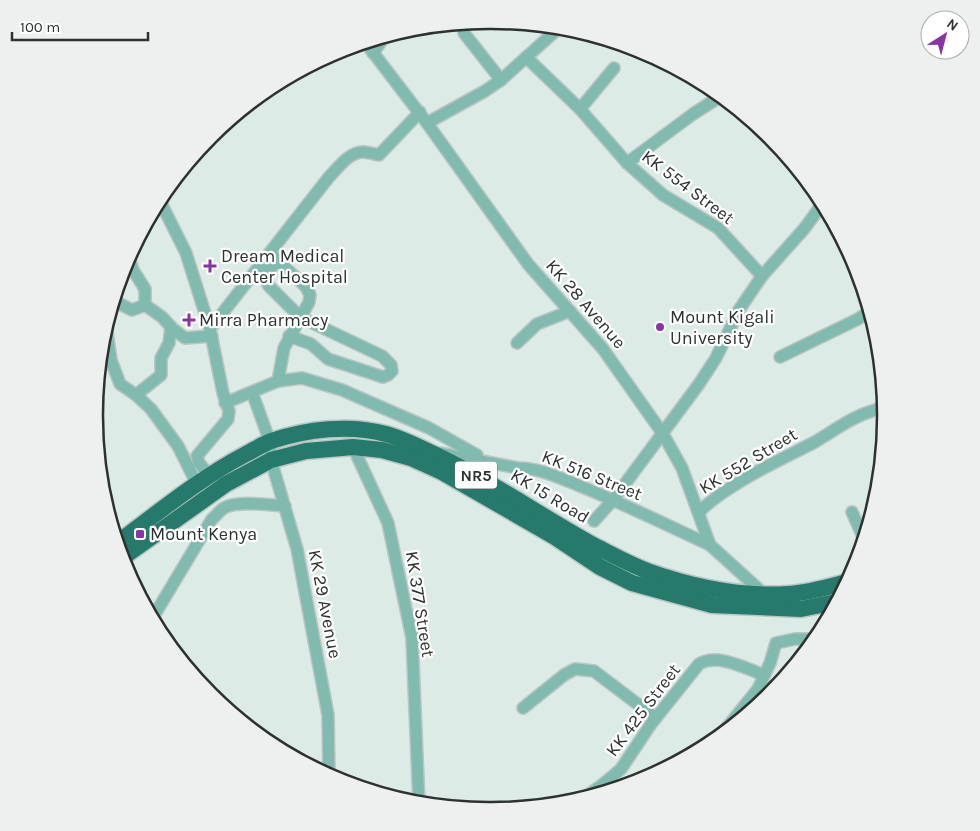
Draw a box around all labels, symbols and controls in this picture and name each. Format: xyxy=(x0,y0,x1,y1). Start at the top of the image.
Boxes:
scale bar xyxy=(12,10,149,42)
north arrow xyxy=(920,10,970,60)
text: N xyxy=(943,15,961,35)
text: 100 m xyxy=(20,18,60,36)
street label: KK 554 Street xyxy=(637,145,739,229)
place label: Dream Medical Center Hospital xyxy=(221,245,348,288)
street label: KK 28 Avenue xyxy=(541,255,631,353)
marker: Dream Medical Center Hospital xyxy=(203,259,217,273)
place label: Mount Kigali University xyxy=(670,306,775,349)
place label: Mirra Pharmacy xyxy=(199,309,329,331)
marker: Mirra Pharmacy xyxy=(183,314,195,326)
marker: Mount Kigali University xyxy=(654,321,666,333)
street label: KK 552 Street xyxy=(695,423,801,499)
street label: KK 516 Street xyxy=(539,445,646,505)
road number: NR5 xyxy=(455,462,497,488)
street label: KK 15 Road xyxy=(507,464,593,528)
place label: Mount Kenya xyxy=(150,523,257,545)
marker: Mount Kenya xyxy=(134,528,146,540)
street label: KK 29 Avenue xyxy=(304,548,346,660)
street label: KK 377 Street xyxy=(401,549,439,659)
street label: KK 425 Street xyxy=(601,659,685,761)

